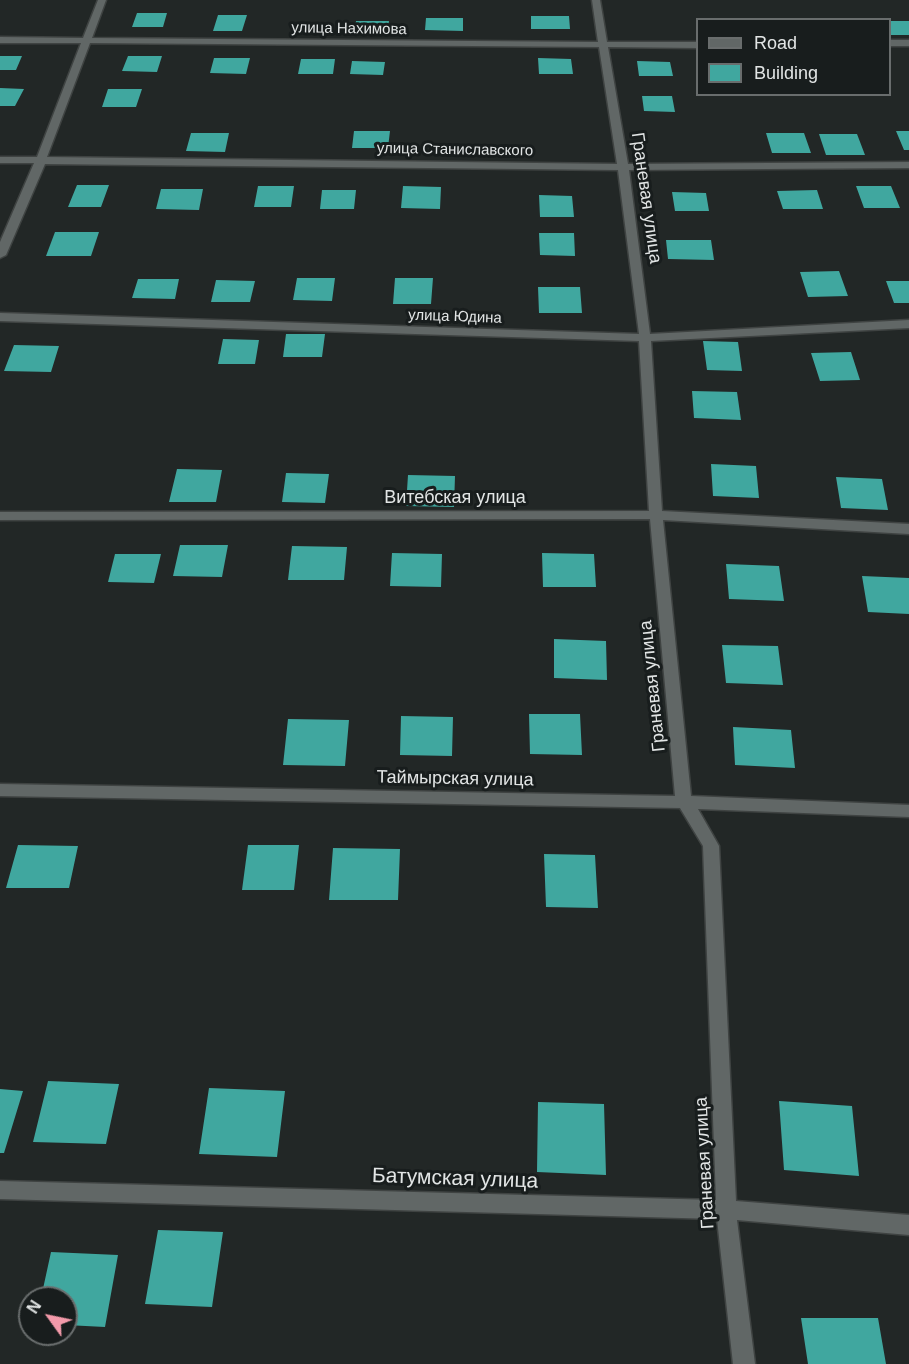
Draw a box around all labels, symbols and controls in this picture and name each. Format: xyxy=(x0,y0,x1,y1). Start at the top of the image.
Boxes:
legend xyxy=(696,18,891,96)
street label: улица Нахимова xyxy=(291,19,407,39)
text: Road xyxy=(754,33,797,53)
text: Building xyxy=(754,63,818,83)
street label: Граневая улица xyxy=(626,131,666,265)
street label: улица Станиславского xyxy=(377,140,533,160)
street label: улица Юдина xyxy=(408,306,502,328)
street label: Витебская улица xyxy=(384,487,526,509)
street label: Граневая улица xyxy=(635,619,671,753)
street label: Таймырская улица xyxy=(376,767,534,791)
street label: Граневая улица xyxy=(691,1096,719,1230)
street label: Батумская улица xyxy=(371,1164,539,1194)
north arrow xyxy=(18,1286,78,1346)
text: N xyxy=(24,1298,44,1316)

